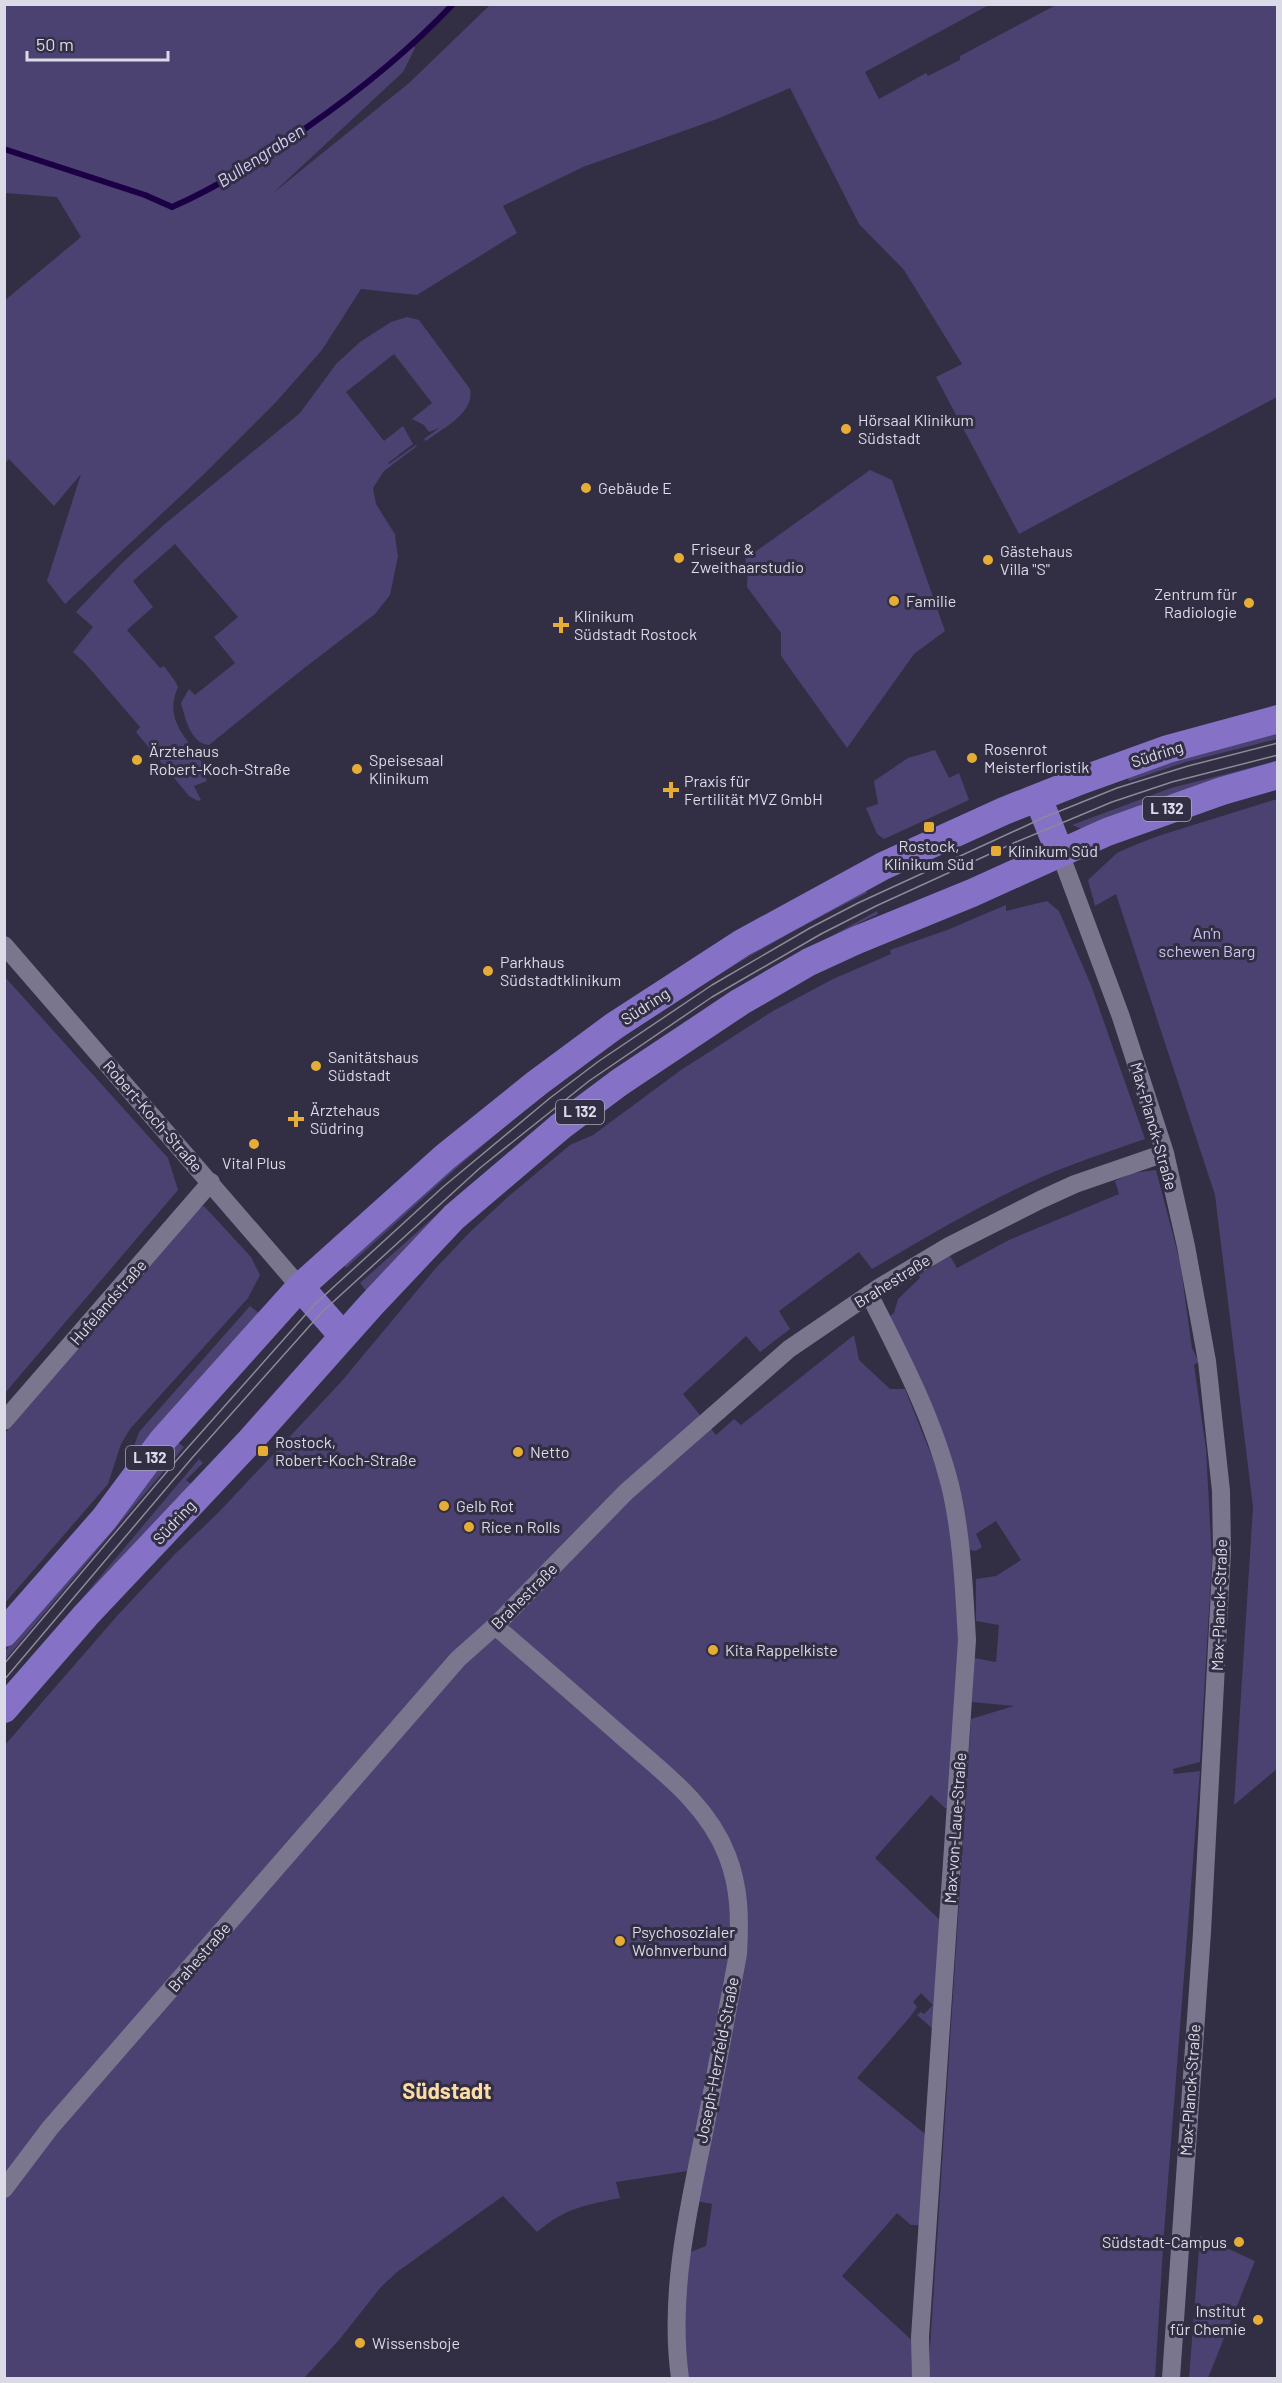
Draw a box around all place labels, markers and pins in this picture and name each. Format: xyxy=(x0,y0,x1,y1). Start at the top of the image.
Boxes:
place label: Hörsaal Klinikum Südstadt xyxy=(858,410,974,447)
marker: Hörsaal Klinikum Südstadt xyxy=(839,422,853,436)
place label: Gebäude E xyxy=(598,478,672,497)
marker: Gebäude E xyxy=(579,481,593,495)
place label: Friseur & Zweithaarstudio xyxy=(691,539,804,576)
place label: Gästehaus Villa "S" xyxy=(1000,541,1073,578)
marker: Friseur & Zweithaarstudio xyxy=(672,551,686,565)
marker: Gästehaus Villa "S" xyxy=(981,553,995,567)
place label: Zentrum für Radiologie xyxy=(1154,584,1237,621)
place label: Familie xyxy=(906,591,956,610)
marker: Familie xyxy=(887,594,901,608)
marker: Zentrum für Radiologie xyxy=(1242,596,1256,610)
place label: Klinikum Südstadt Rostock xyxy=(574,606,697,643)
marker: Klinikum Südstadt Rostock xyxy=(552,616,570,634)
place label: Rosenrot Meisterfloristik xyxy=(984,739,1089,776)
place label: Ärztehaus Robert-Koch-Straße xyxy=(149,741,291,778)
place label: Speisesaal Klinikum xyxy=(369,750,443,787)
marker: Rosenrot Meisterfloristik xyxy=(965,751,979,765)
marker: Ärztehaus Robert-Koch-Straße xyxy=(130,753,144,767)
marker: Speisesaal Klinikum xyxy=(350,762,364,776)
place label: Praxis für Fertilität MVZ GmbH xyxy=(684,771,823,808)
marker: Praxis für Fertilität MVZ GmbH xyxy=(662,781,680,799)
marker: Rostock, Klinikum Süd xyxy=(922,820,936,834)
place label: Rostock, Klinikum Süd xyxy=(884,836,974,873)
place label: Klinikum Süd xyxy=(1008,841,1098,860)
marker: Klinikum Süd xyxy=(989,844,1003,858)
place label: Parkhaus Südstadtklinikum xyxy=(500,952,621,989)
marker: Parkhaus Südstadtklinikum xyxy=(481,964,495,978)
place label: Sanitätshaus Südstadt xyxy=(328,1047,419,1084)
marker: Sanitätshaus Südstadt xyxy=(309,1059,323,1073)
place label: Ärztehaus Südring xyxy=(310,1100,380,1137)
marker: Ärztehaus Südring xyxy=(287,1110,305,1128)
marker: Vital Plus xyxy=(247,1137,261,1151)
place label: Vital Plus xyxy=(222,1153,286,1172)
place label: Rostock, Robert-Koch-Straße xyxy=(275,1432,417,1469)
place label: Netto xyxy=(530,1442,569,1461)
marker: Rostock, Robert-Koch-Straße xyxy=(256,1444,270,1458)
marker: Netto xyxy=(511,1445,525,1459)
place label: Gelb Rot xyxy=(456,1496,514,1515)
marker: Gelb Rot xyxy=(437,1499,451,1513)
place label: Rice n Rolls xyxy=(481,1517,560,1536)
marker: Rice n Rolls xyxy=(462,1520,476,1534)
place label: Kita Rappelkiste xyxy=(725,1640,838,1659)
marker: Kita Rappelkiste xyxy=(706,1643,720,1657)
place label: Psychosozialer Wohnverbund xyxy=(632,1922,735,1959)
marker: Psychosozialer Wohnverbund xyxy=(613,1934,627,1948)
place label: Südstadt-Campus xyxy=(1102,2232,1227,2251)
marker: Südstadt-Campus xyxy=(1232,2235,1246,2249)
place label: Institut für Chemie xyxy=(1170,2301,1246,2338)
marker: Institut für Chemie xyxy=(1251,2313,1265,2327)
place label: Wissensboje xyxy=(372,2333,460,2352)
marker: Wissensboje xyxy=(353,2336,367,2350)

